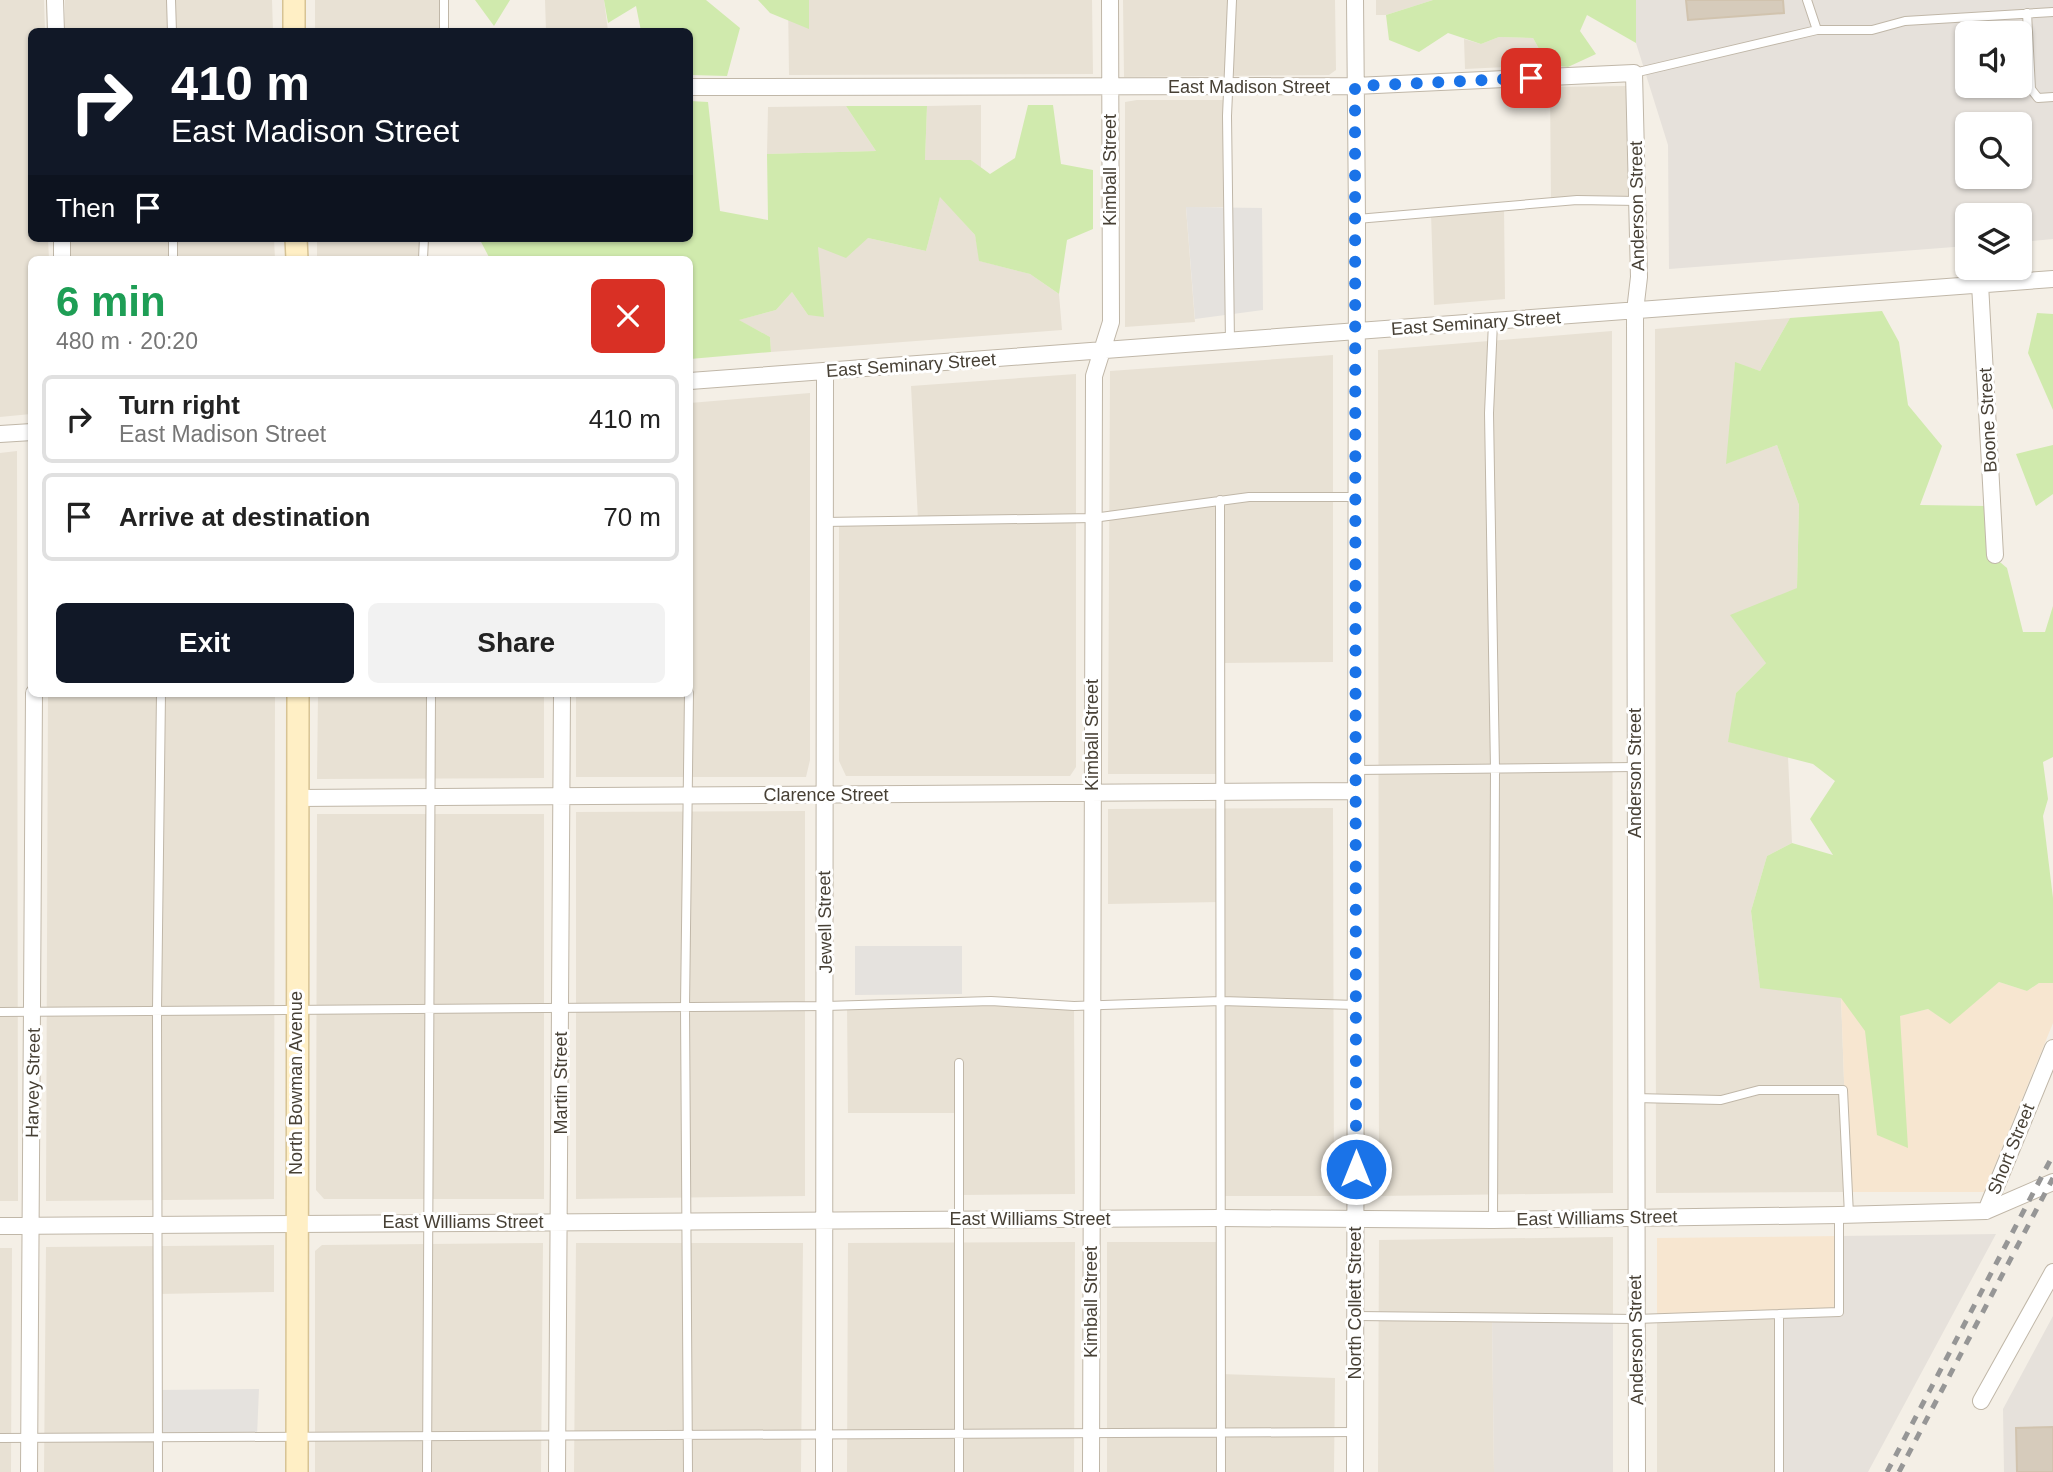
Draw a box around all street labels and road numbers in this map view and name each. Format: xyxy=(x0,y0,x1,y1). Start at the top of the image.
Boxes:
street label: East Madison Street xyxy=(1168,77,1330,97)
street label: Kimball Street xyxy=(1100,114,1120,226)
street label: Anderson Street xyxy=(1626,141,1648,271)
street label: East Seminary Street xyxy=(1390,307,1562,339)
street label: East Seminary Street xyxy=(825,349,997,381)
street label: Boone Street xyxy=(1975,367,2001,473)
street label: Kimball Street xyxy=(1082,679,1102,791)
street label: Anderson Street xyxy=(1625,708,1645,838)
street label: Clarence Street xyxy=(763,785,889,805)
street label: Jewell Street xyxy=(814,870,836,974)
street label: North Bowman Avenue xyxy=(286,991,306,1175)
street label: Harvey Street xyxy=(22,1028,44,1138)
street label: Martin Street xyxy=(551,1031,571,1135)
street label: Short Street xyxy=(1984,1101,2038,1197)
street label: East Williams Street xyxy=(1516,1207,1678,1229)
street label: East Williams Street xyxy=(949,1209,1111,1229)
street label: East Williams Street xyxy=(382,1212,544,1232)
street label: North Collett Street xyxy=(1345,1226,1365,1380)
street label: Kimball Street xyxy=(1081,1246,1101,1358)
street label: Anderson Street xyxy=(1625,1275,1647,1405)

